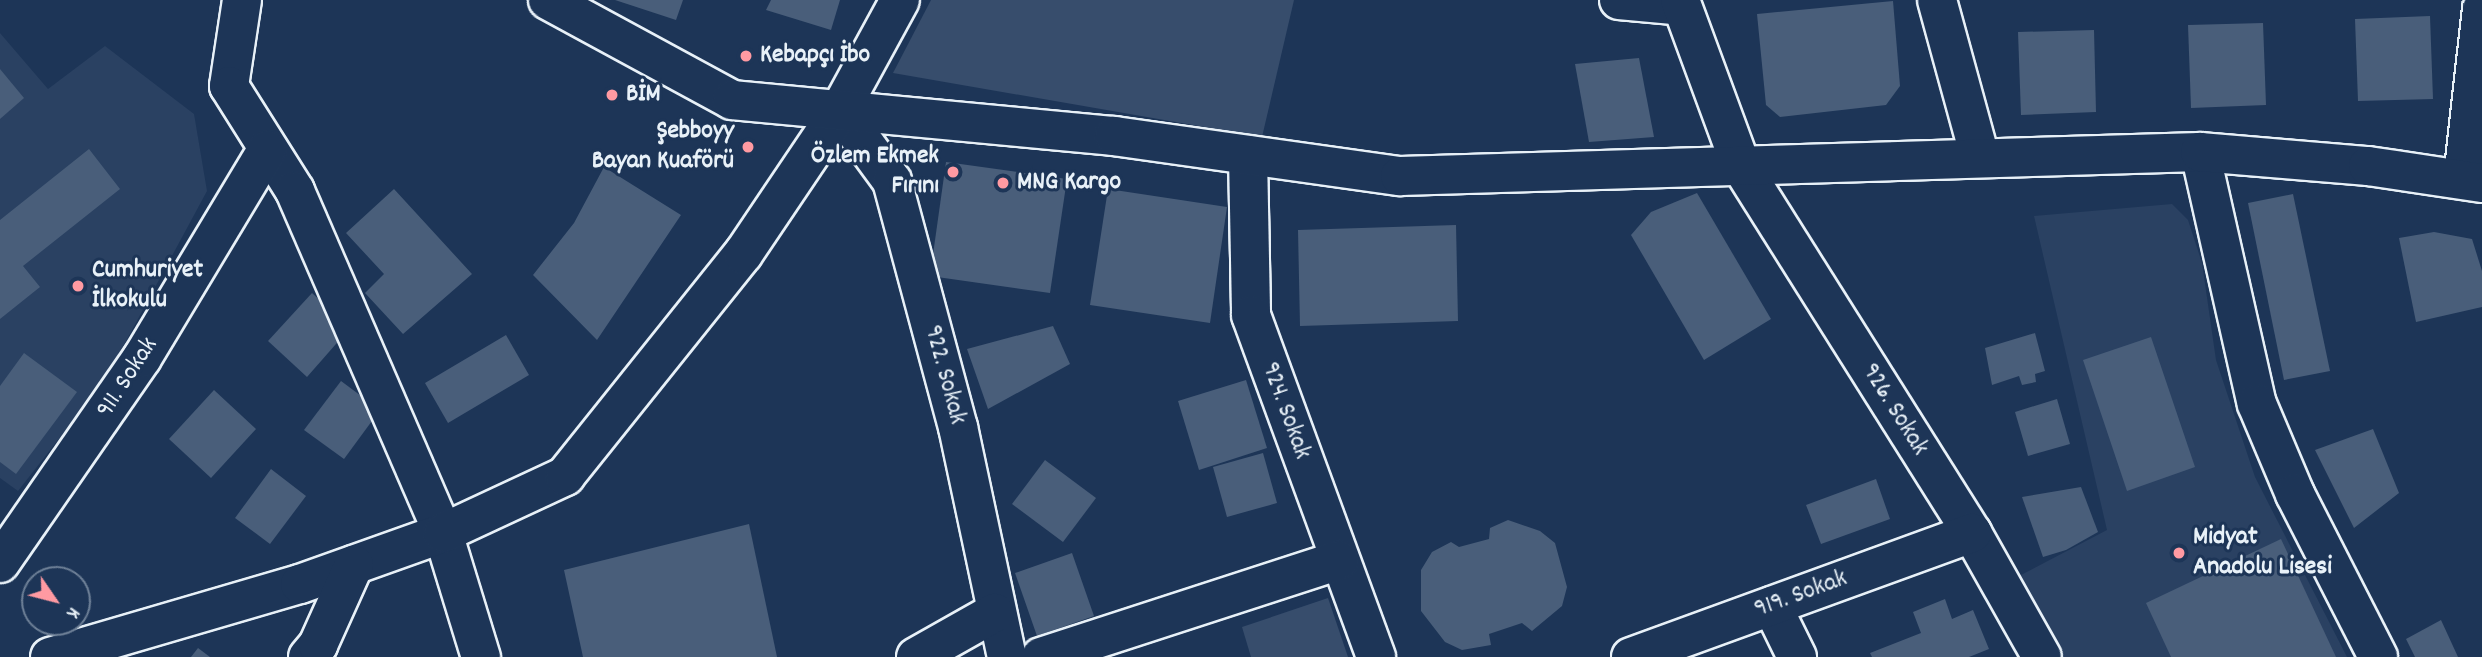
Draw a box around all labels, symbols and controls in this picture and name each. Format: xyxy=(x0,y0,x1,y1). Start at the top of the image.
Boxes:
place label: Kebapçı İbo xyxy=(760,40,870,72)
marker: Kebapçı İbo xyxy=(738,48,754,64)
place label: BİM xyxy=(626,79,661,111)
marker: BİM xyxy=(604,87,620,103)
place label: Şebboyy Bayan Kuaförü xyxy=(592,116,734,178)
marker: Şebboyy Bayan Kuaförü xyxy=(740,139,756,155)
place label: Özlem Ekmek Fırını xyxy=(811,141,939,202)
marker: Özlem Ekmek Fırını xyxy=(945,164,961,180)
place label: MNG Kargo xyxy=(1017,167,1121,199)
marker: MNG Kargo xyxy=(995,175,1011,191)
place label: Cumhuriyet İlkokulu xyxy=(92,255,203,316)
marker: Cumhuriyet İlkokulu xyxy=(70,278,86,294)
street label: 922. Sokak xyxy=(916,322,972,428)
street label: 911. Sokak xyxy=(90,332,166,424)
street label: 924. Sokak xyxy=(1253,358,1317,464)
street label: 926. Sokak xyxy=(1854,358,1934,462)
place label: Midyat Anadolu Lisesi xyxy=(2193,522,2332,584)
marker: Midyat Anadolu Lisesi xyxy=(2171,545,2187,561)
street label: 919. Sokak xyxy=(1750,564,1852,626)
north arrow xyxy=(21,566,91,636)
text: K xyxy=(58,601,86,624)

